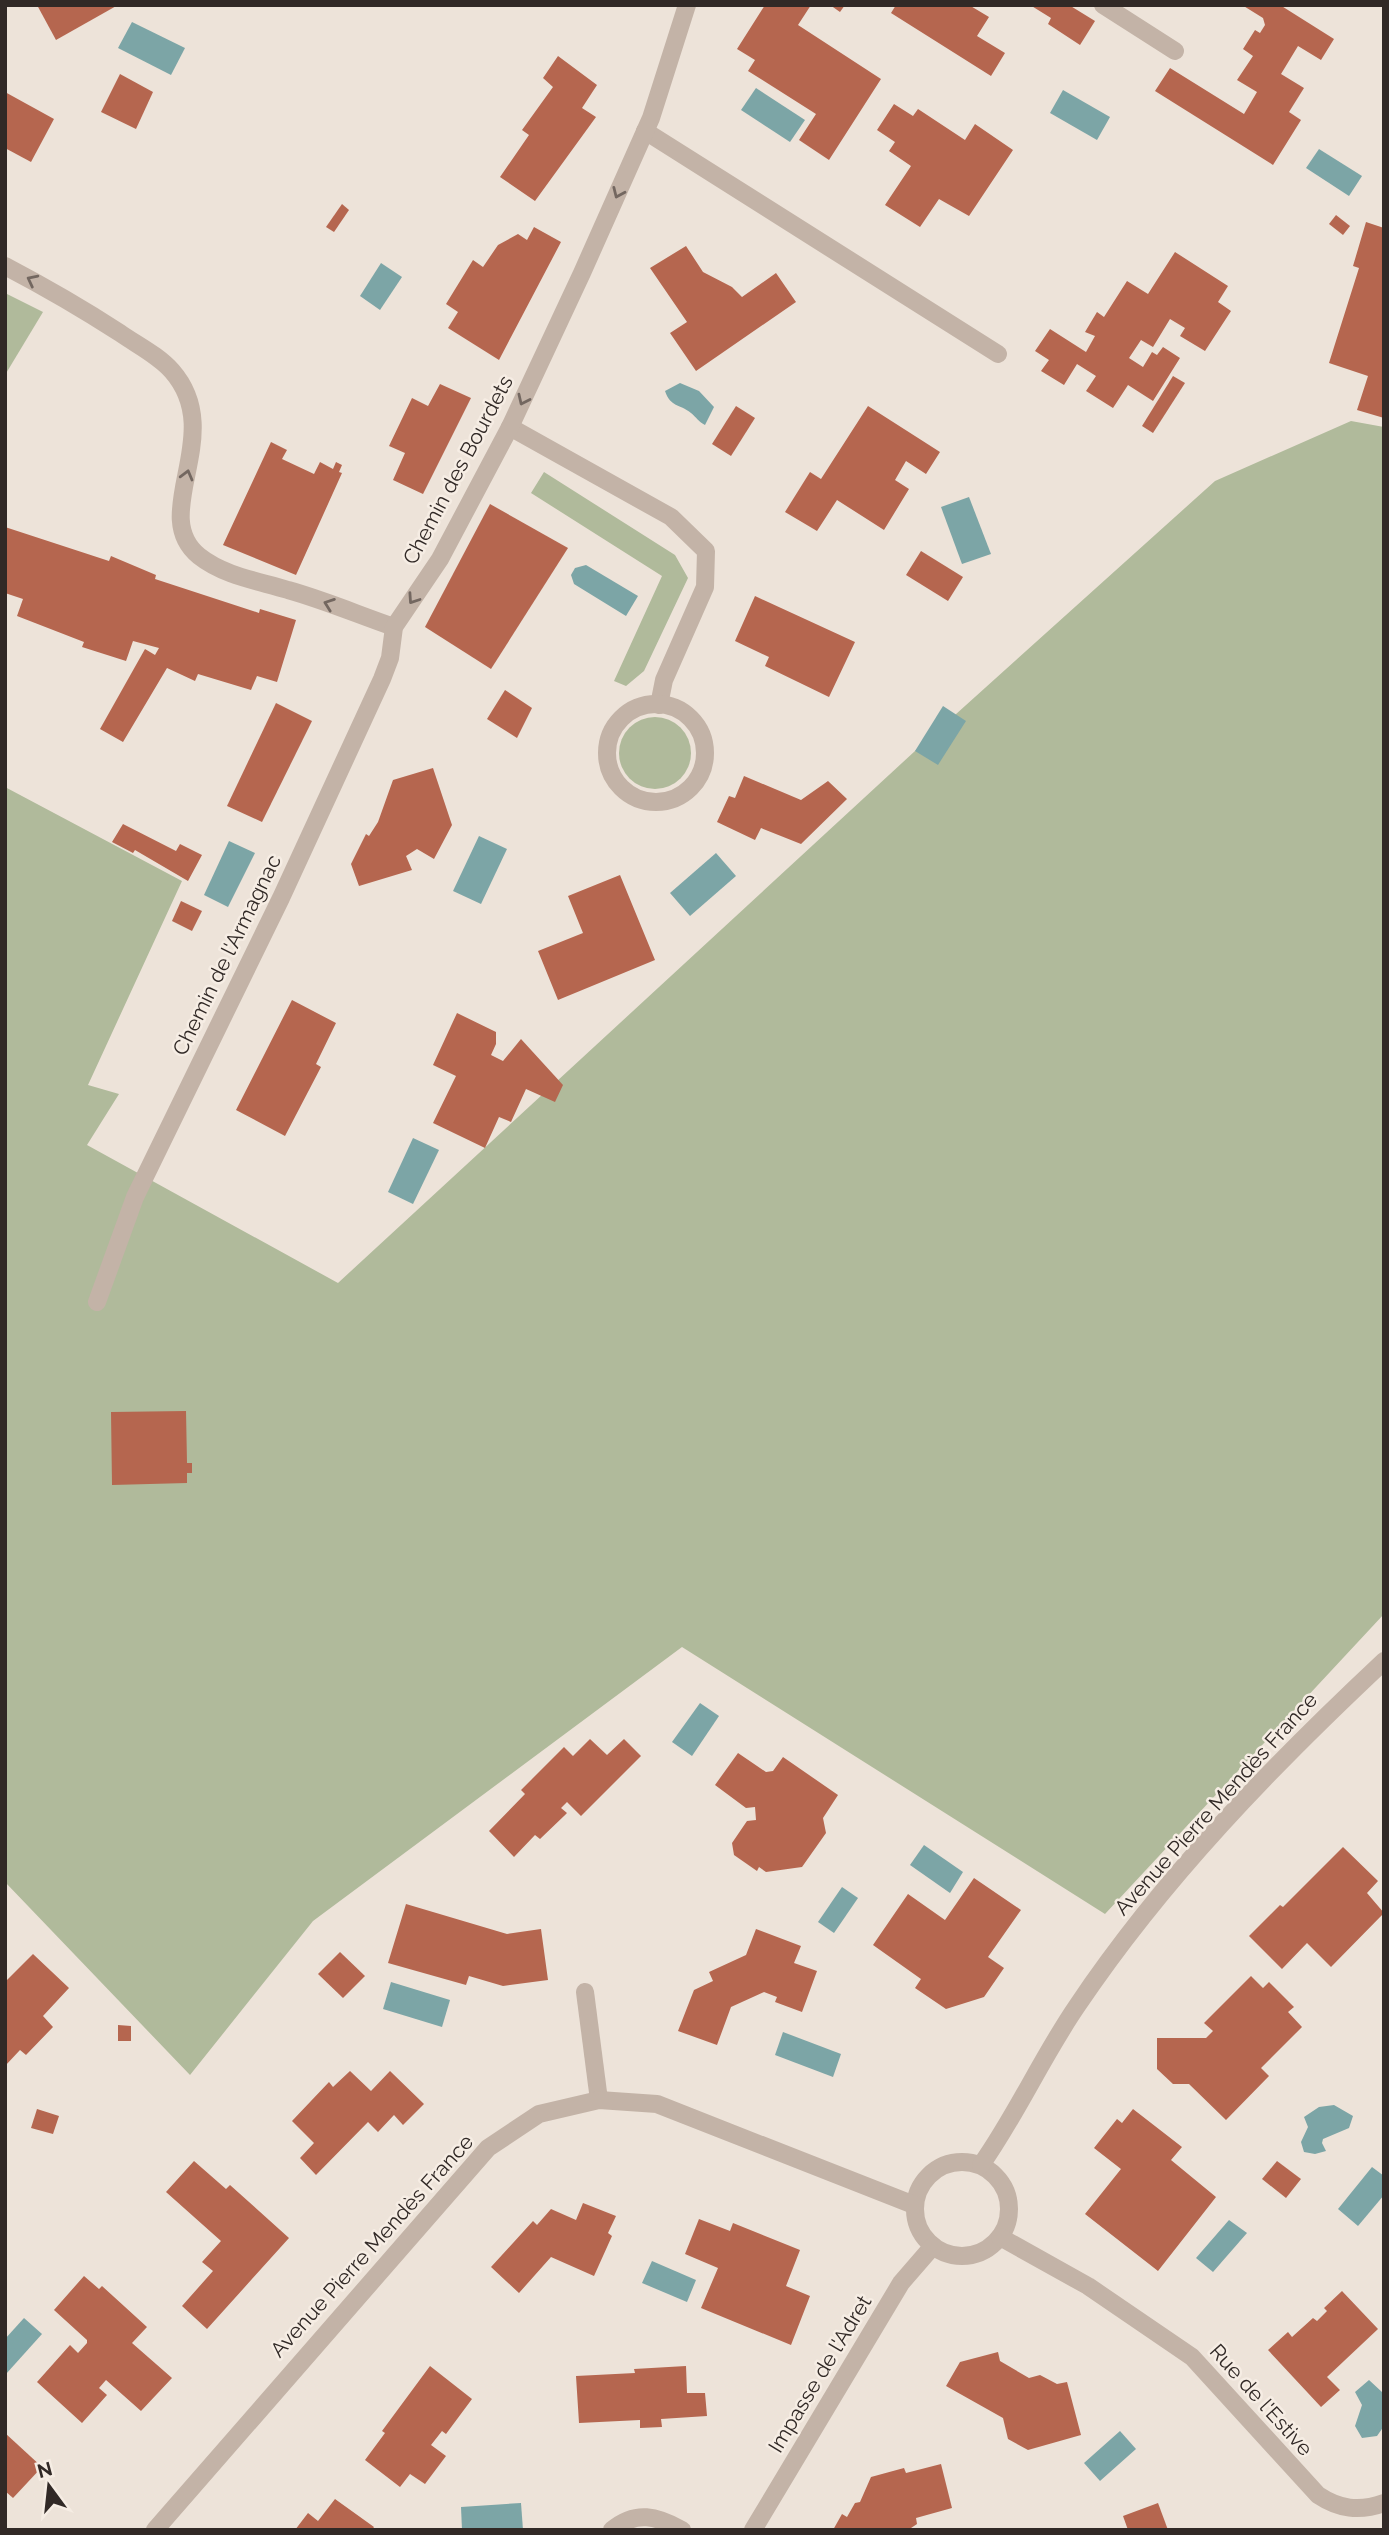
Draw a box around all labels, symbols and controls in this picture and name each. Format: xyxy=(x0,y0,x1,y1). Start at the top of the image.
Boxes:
one-way arrow xyxy=(612,186,626,198)
one-way arrow xyxy=(27,275,39,288)
street label: Chemin des Bourdets xyxy=(397,371,518,568)
one-way arrow xyxy=(517,393,531,405)
one-way arrow xyxy=(178,469,193,481)
one-way arrow xyxy=(409,591,421,604)
one-way arrow xyxy=(324,598,336,612)
street label: Chemin de l'Armagnac xyxy=(167,850,286,1059)
street label: Avenue Pierre Mendès France xyxy=(1109,1687,1322,1920)
street label: Avenue Pierre Mendès France xyxy=(265,2129,478,2362)
street label: Impasse de l'Adret xyxy=(763,2291,876,2457)
street label: Rue de l'Estive xyxy=(1205,2339,1318,2461)
north arrow xyxy=(14,2451,84,2521)
text: N xyxy=(35,2457,54,2482)

